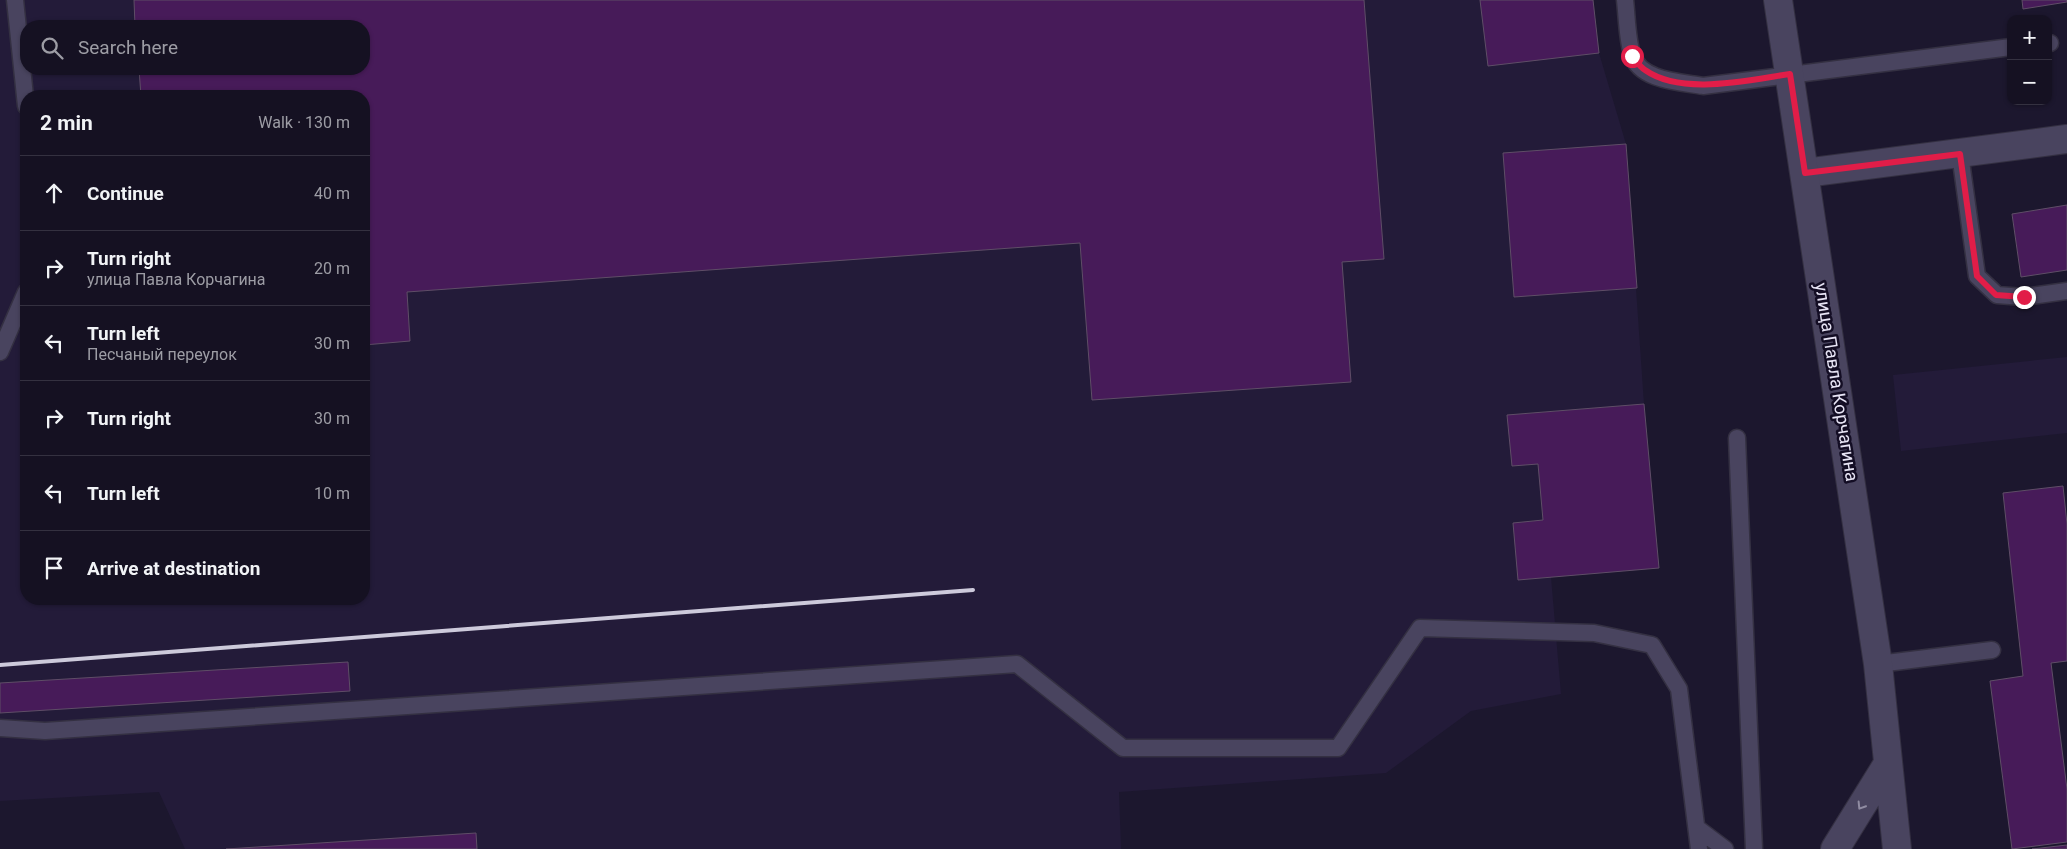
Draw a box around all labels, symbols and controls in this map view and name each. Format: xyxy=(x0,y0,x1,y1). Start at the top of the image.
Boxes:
map controls xyxy=(2007,15,2052,105)
button: + xyxy=(2007,15,2052,60)
search box xyxy=(20,20,370,75)
icon: search xyxy=(38,34,66,62)
text: Search here xyxy=(78,36,178,59)
route start xyxy=(1621,45,1644,68)
button: − xyxy=(2007,60,2052,105)
text: 2 min xyxy=(40,111,93,135)
text: Walk · 130 m xyxy=(258,113,350,132)
icon: ahead xyxy=(40,179,68,207)
text: Continue xyxy=(87,182,164,205)
text: 40 m xyxy=(314,184,350,203)
text: Turn right xyxy=(87,247,171,270)
icon: right xyxy=(40,254,68,282)
text: 20 m xyxy=(314,259,350,278)
text: улица Павла Корчагина xyxy=(87,270,266,289)
street label: улица Павла Корчагина xyxy=(1811,281,1863,483)
route end xyxy=(2013,286,2036,309)
text: Turn left xyxy=(87,322,160,345)
icon: left xyxy=(40,329,68,357)
text: 30 m xyxy=(314,334,350,353)
text: Песчаный переулок xyxy=(87,345,237,364)
icon: right xyxy=(40,404,68,432)
text: Turn right xyxy=(87,407,171,430)
text: 30 m xyxy=(314,409,350,428)
icon: left xyxy=(40,479,68,507)
text: Turn left xyxy=(87,482,160,505)
text: 10 m xyxy=(314,484,350,503)
icon: arrive xyxy=(40,554,68,582)
text: Arrive at destination xyxy=(87,557,260,580)
one-way arrow xyxy=(1858,801,1868,810)

